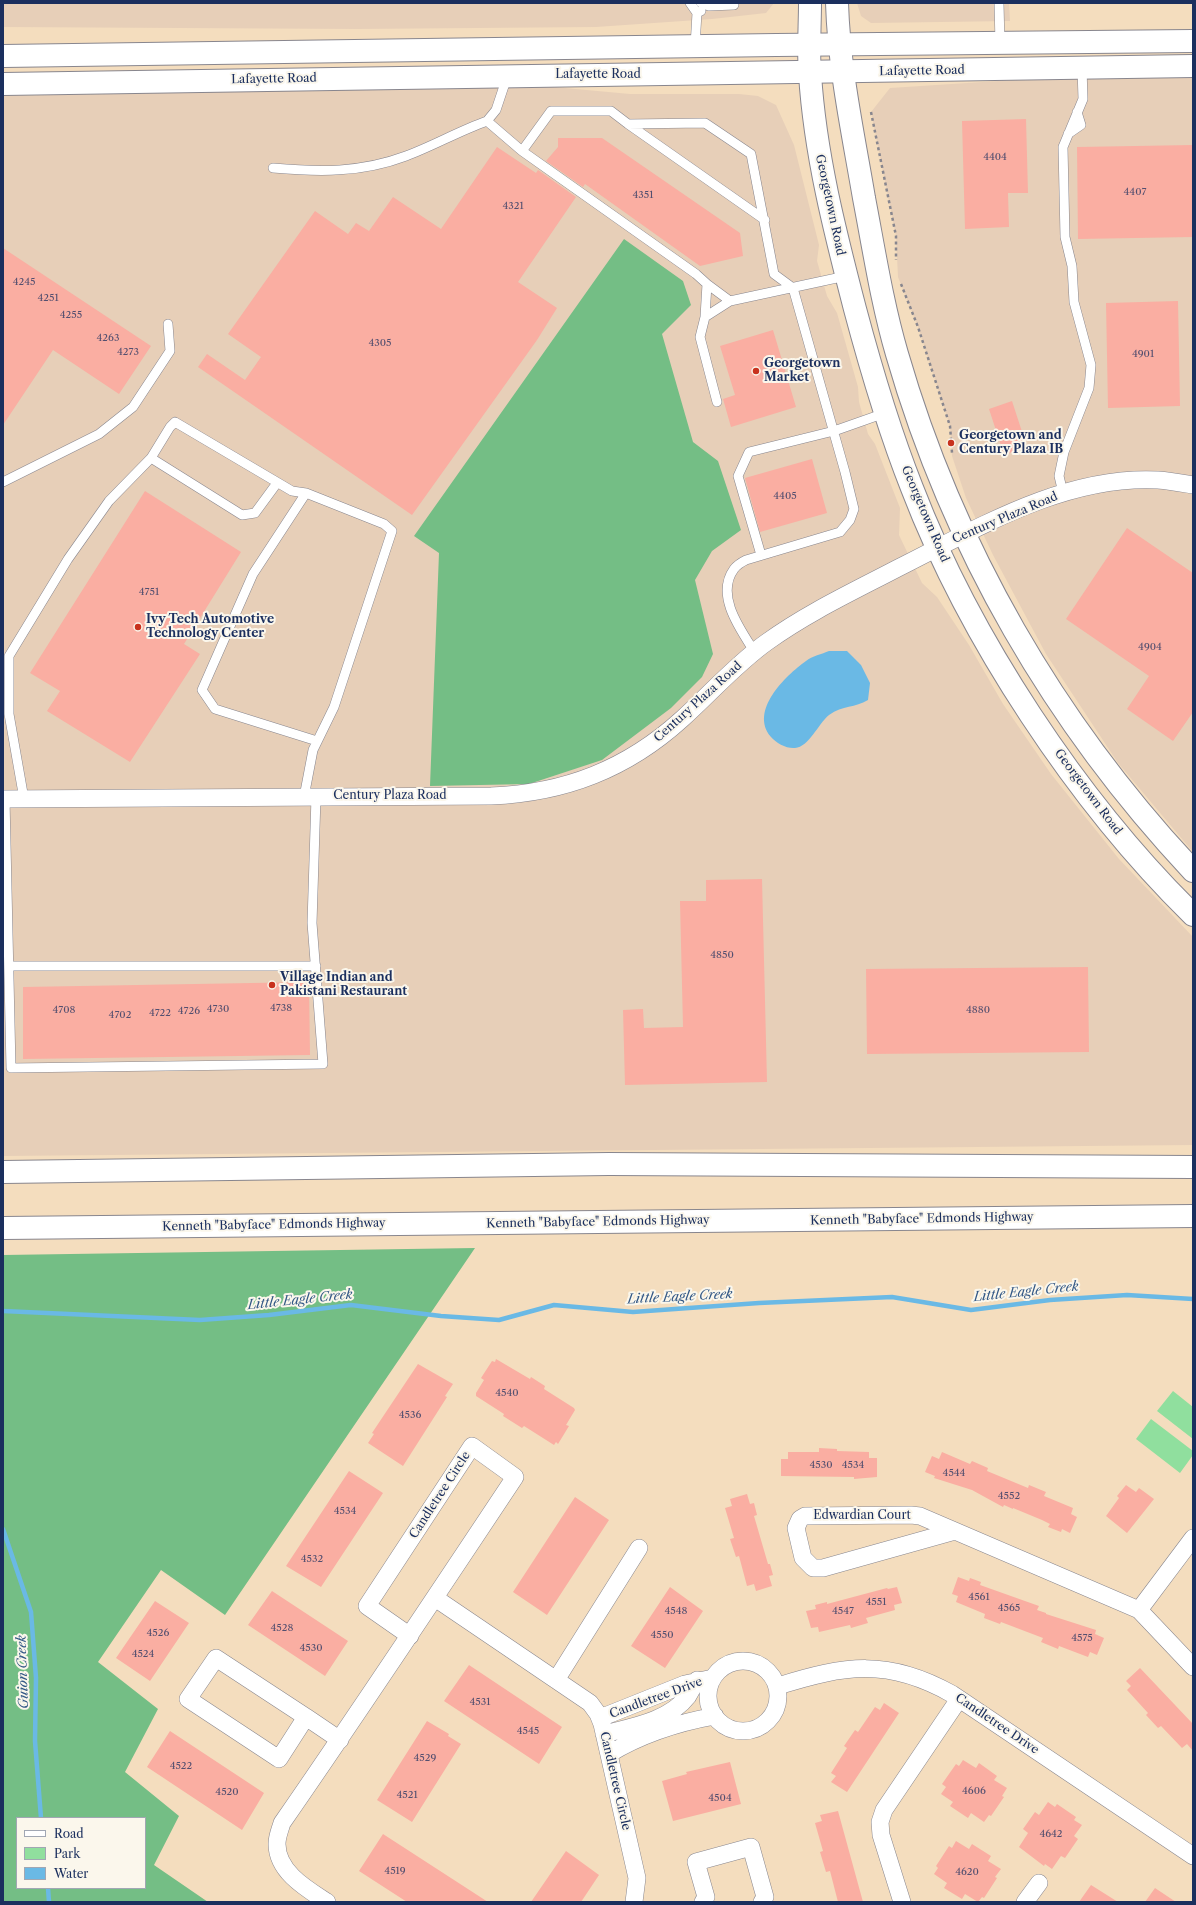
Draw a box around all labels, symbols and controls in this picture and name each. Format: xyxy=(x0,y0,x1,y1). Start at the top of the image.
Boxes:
street label: Lafayette Road xyxy=(879,63,965,79)
street label: Lafayette Road xyxy=(555,68,641,82)
street label: Lafayette Road xyxy=(231,71,317,87)
house number: 4404 xyxy=(983,151,1007,163)
street label: Georgetown Road xyxy=(812,153,848,257)
house number: 4407 xyxy=(1124,186,1146,198)
house number: 4351 xyxy=(633,189,653,201)
house number: 4321 xyxy=(502,200,524,212)
house number: 4245 xyxy=(13,276,35,288)
house number: 4251 xyxy=(37,292,59,304)
house number: 4255 xyxy=(60,309,82,321)
house number: 4263 xyxy=(97,332,119,344)
house number: 4305 xyxy=(368,337,392,349)
house number: 4273 xyxy=(117,346,139,358)
house number: 4901 xyxy=(1132,348,1154,360)
place label: Georgetown Market xyxy=(764,357,841,385)
marker: Georgetown Market xyxy=(751,366,761,376)
place label: Georgetown and Century Plaza IB xyxy=(959,429,1063,457)
marker: Georgetown and Century Plaza IB xyxy=(946,438,956,448)
street label: Georgetown Road xyxy=(898,464,952,564)
street label: Century Plaza Road xyxy=(950,489,1060,547)
house number: 4405 xyxy=(773,490,797,502)
house number: 4751 xyxy=(139,586,159,598)
place label: Ivy Tech Automotive Technology Center xyxy=(146,613,274,641)
marker: Ivy Tech Automotive Technology Center xyxy=(133,622,143,632)
house number: 4904 xyxy=(1138,641,1162,653)
street label: Century Plaza Road xyxy=(651,659,745,745)
street label: Georgetown Road xyxy=(1051,746,1125,838)
street label: Century Plaza Road xyxy=(333,789,447,803)
house number: 4850 xyxy=(710,949,734,961)
place label: Village Indian and Pakistani Restaurant xyxy=(280,971,407,999)
marker: Village Indian and Pakistani Restaurant xyxy=(267,980,277,990)
house number: 4738 xyxy=(270,1002,292,1014)
house number: 4730 xyxy=(207,1003,229,1015)
house number: 4708 xyxy=(53,1004,75,1016)
house number: 4880 xyxy=(966,1004,990,1016)
house number: 4726 xyxy=(178,1005,200,1017)
house number: 4722 xyxy=(149,1007,171,1019)
house number: 4702 xyxy=(109,1009,131,1021)
street label: Kenneth "Babyface" Edmonds Highway xyxy=(810,1210,1034,1228)
street label: Kenneth "Babyface" Edmonds Highway xyxy=(486,1213,710,1231)
street label: Kenneth "Babyface" Edmonds Highway xyxy=(162,1216,386,1234)
water label: Little Eagle Creek xyxy=(973,1279,1079,1305)
water label: Little Eagle Creek xyxy=(627,1286,733,1308)
water label: Little Eagle Creek xyxy=(247,1287,353,1313)
house number: 4540 xyxy=(495,1387,519,1399)
house number: 4536 xyxy=(399,1409,421,1421)
street label: Candletree Circle xyxy=(406,1449,474,1541)
house number: 4530 xyxy=(809,1459,833,1471)
house number: 4534 xyxy=(842,1459,864,1471)
house number: 4544 xyxy=(943,1467,965,1479)
house number: 4552 xyxy=(998,1490,1020,1502)
house number: 4534 xyxy=(334,1505,356,1517)
street label: Edwardian Court xyxy=(813,1509,911,1523)
house number: 4532 xyxy=(301,1553,323,1565)
house number: 4561 xyxy=(968,1591,990,1603)
house number: 4551 xyxy=(866,1596,886,1608)
house number: 4565 xyxy=(998,1602,1020,1614)
house number: 4548 xyxy=(665,1605,687,1617)
house number: 4547 xyxy=(832,1605,854,1617)
house number: 4528 xyxy=(271,1622,293,1634)
house number: 4526 xyxy=(147,1627,169,1639)
house number: 4550 xyxy=(651,1629,673,1641)
house number: 4575 xyxy=(1071,1632,1093,1644)
water label: Guion Creek xyxy=(14,1635,32,1709)
house number: 4530 xyxy=(299,1642,323,1654)
house number: 4524 xyxy=(132,1648,154,1660)
street label: Candletree Drive xyxy=(608,1675,704,1721)
street label: Candletree Drive xyxy=(952,1691,1042,1757)
house number: 4531 xyxy=(470,1696,490,1708)
house number: 4545 xyxy=(517,1725,539,1737)
street label: Candletree Circle xyxy=(597,1730,633,1832)
house number: 4529 xyxy=(414,1752,436,1764)
house number: 4522 xyxy=(170,1760,192,1772)
house number: 4606 xyxy=(962,1785,986,1797)
house number: 4520 xyxy=(215,1786,239,1798)
house number: 4521 xyxy=(396,1789,418,1801)
house number: 4504 xyxy=(708,1792,732,1804)
legend xyxy=(16,1817,146,1889)
text: Road xyxy=(54,1826,84,1841)
house number: 4642 xyxy=(1039,1828,1063,1840)
text: Park xyxy=(54,1846,80,1861)
house number: 4519 xyxy=(384,1865,406,1877)
text: Water xyxy=(54,1866,88,1881)
house number: 4620 xyxy=(955,1866,979,1878)

